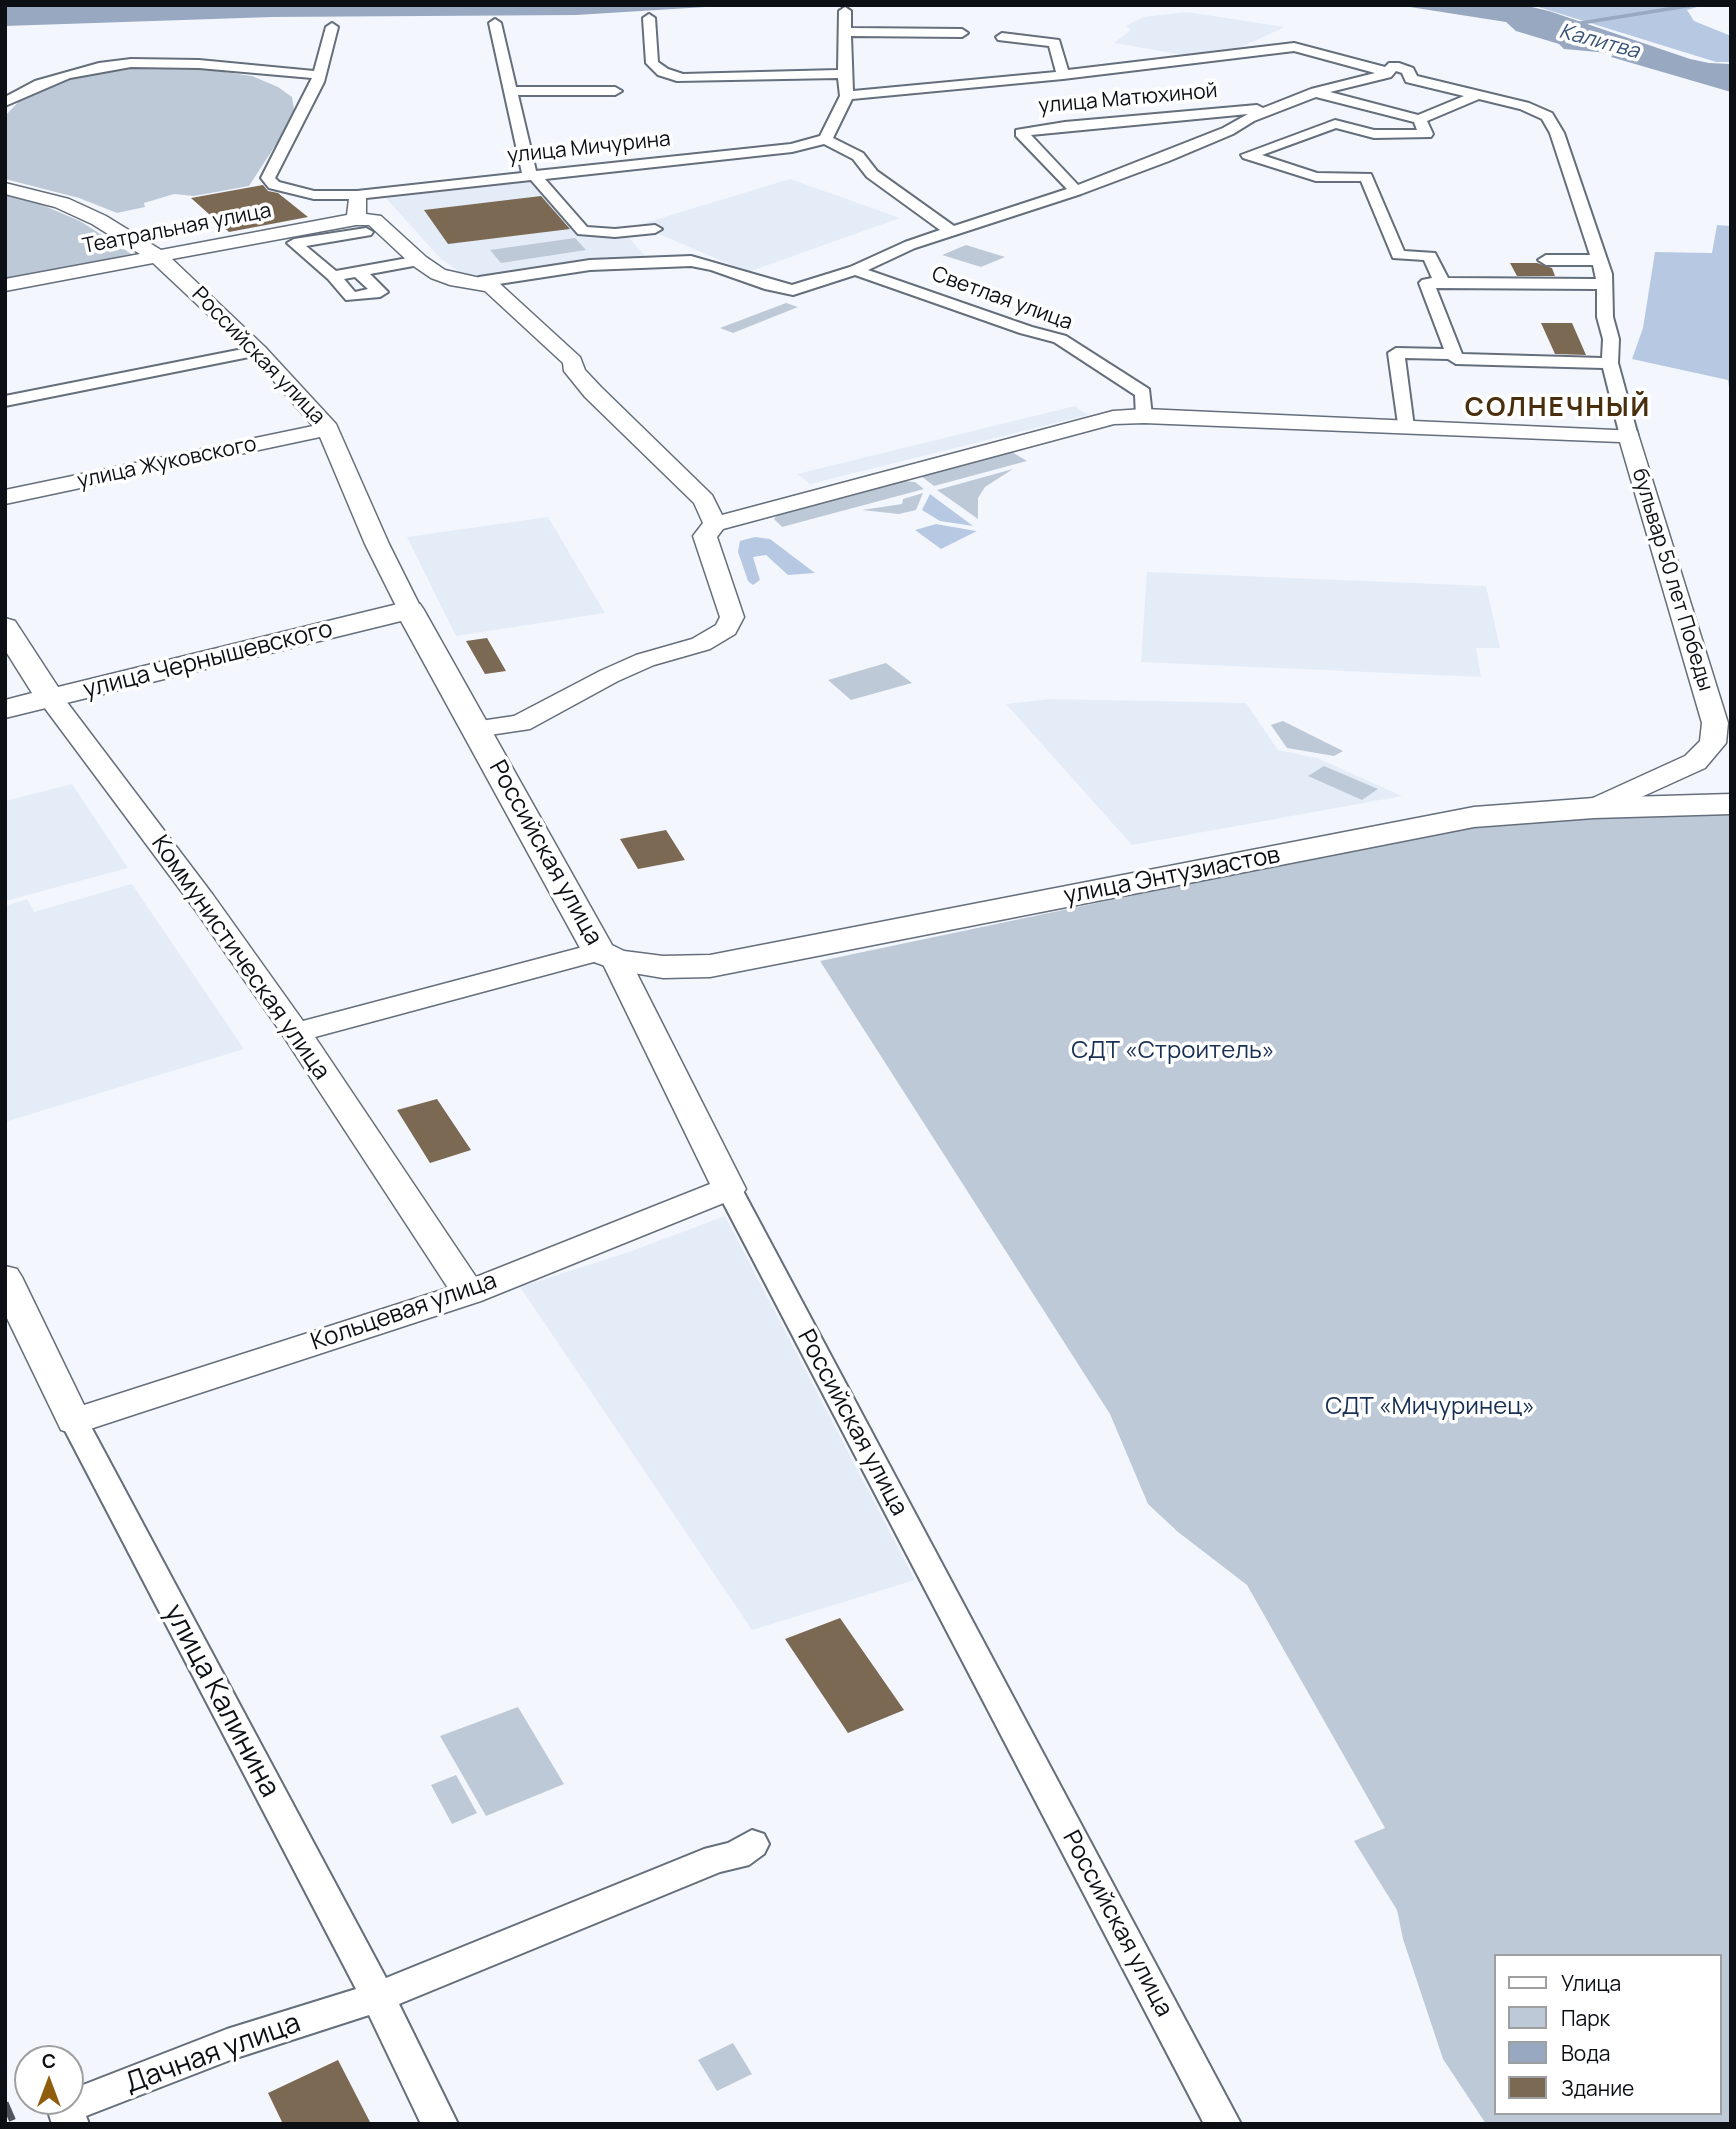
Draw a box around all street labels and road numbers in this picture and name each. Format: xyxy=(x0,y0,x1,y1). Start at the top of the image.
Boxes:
street label: улица Матюхиной xyxy=(1037,79,1219,119)
street label: улица Мичурина xyxy=(506,127,672,169)
street label: Театральная улица xyxy=(80,198,274,260)
street label: Светлая улица xyxy=(928,262,1076,336)
street label: Российская улица xyxy=(186,282,330,430)
street label: улица Жуковского xyxy=(75,432,259,494)
street label: бульвар 50 лет Победы xyxy=(1626,466,1718,694)
street label: улица Чернышевского xyxy=(80,615,336,705)
street label: Российская улица xyxy=(482,756,608,950)
street label: Коммунистическая улица xyxy=(145,830,335,1086)
street label: улица Энтузиастов xyxy=(1062,841,1282,911)
street label: Кольцевая улица xyxy=(307,1267,501,1357)
street label: Российская улица xyxy=(791,1325,913,1521)
street label: улица Калинина xyxy=(156,1599,286,1803)
street label: Российская улица xyxy=(1056,1826,1178,2022)
street label: Дачная улица xyxy=(121,2007,305,2101)

